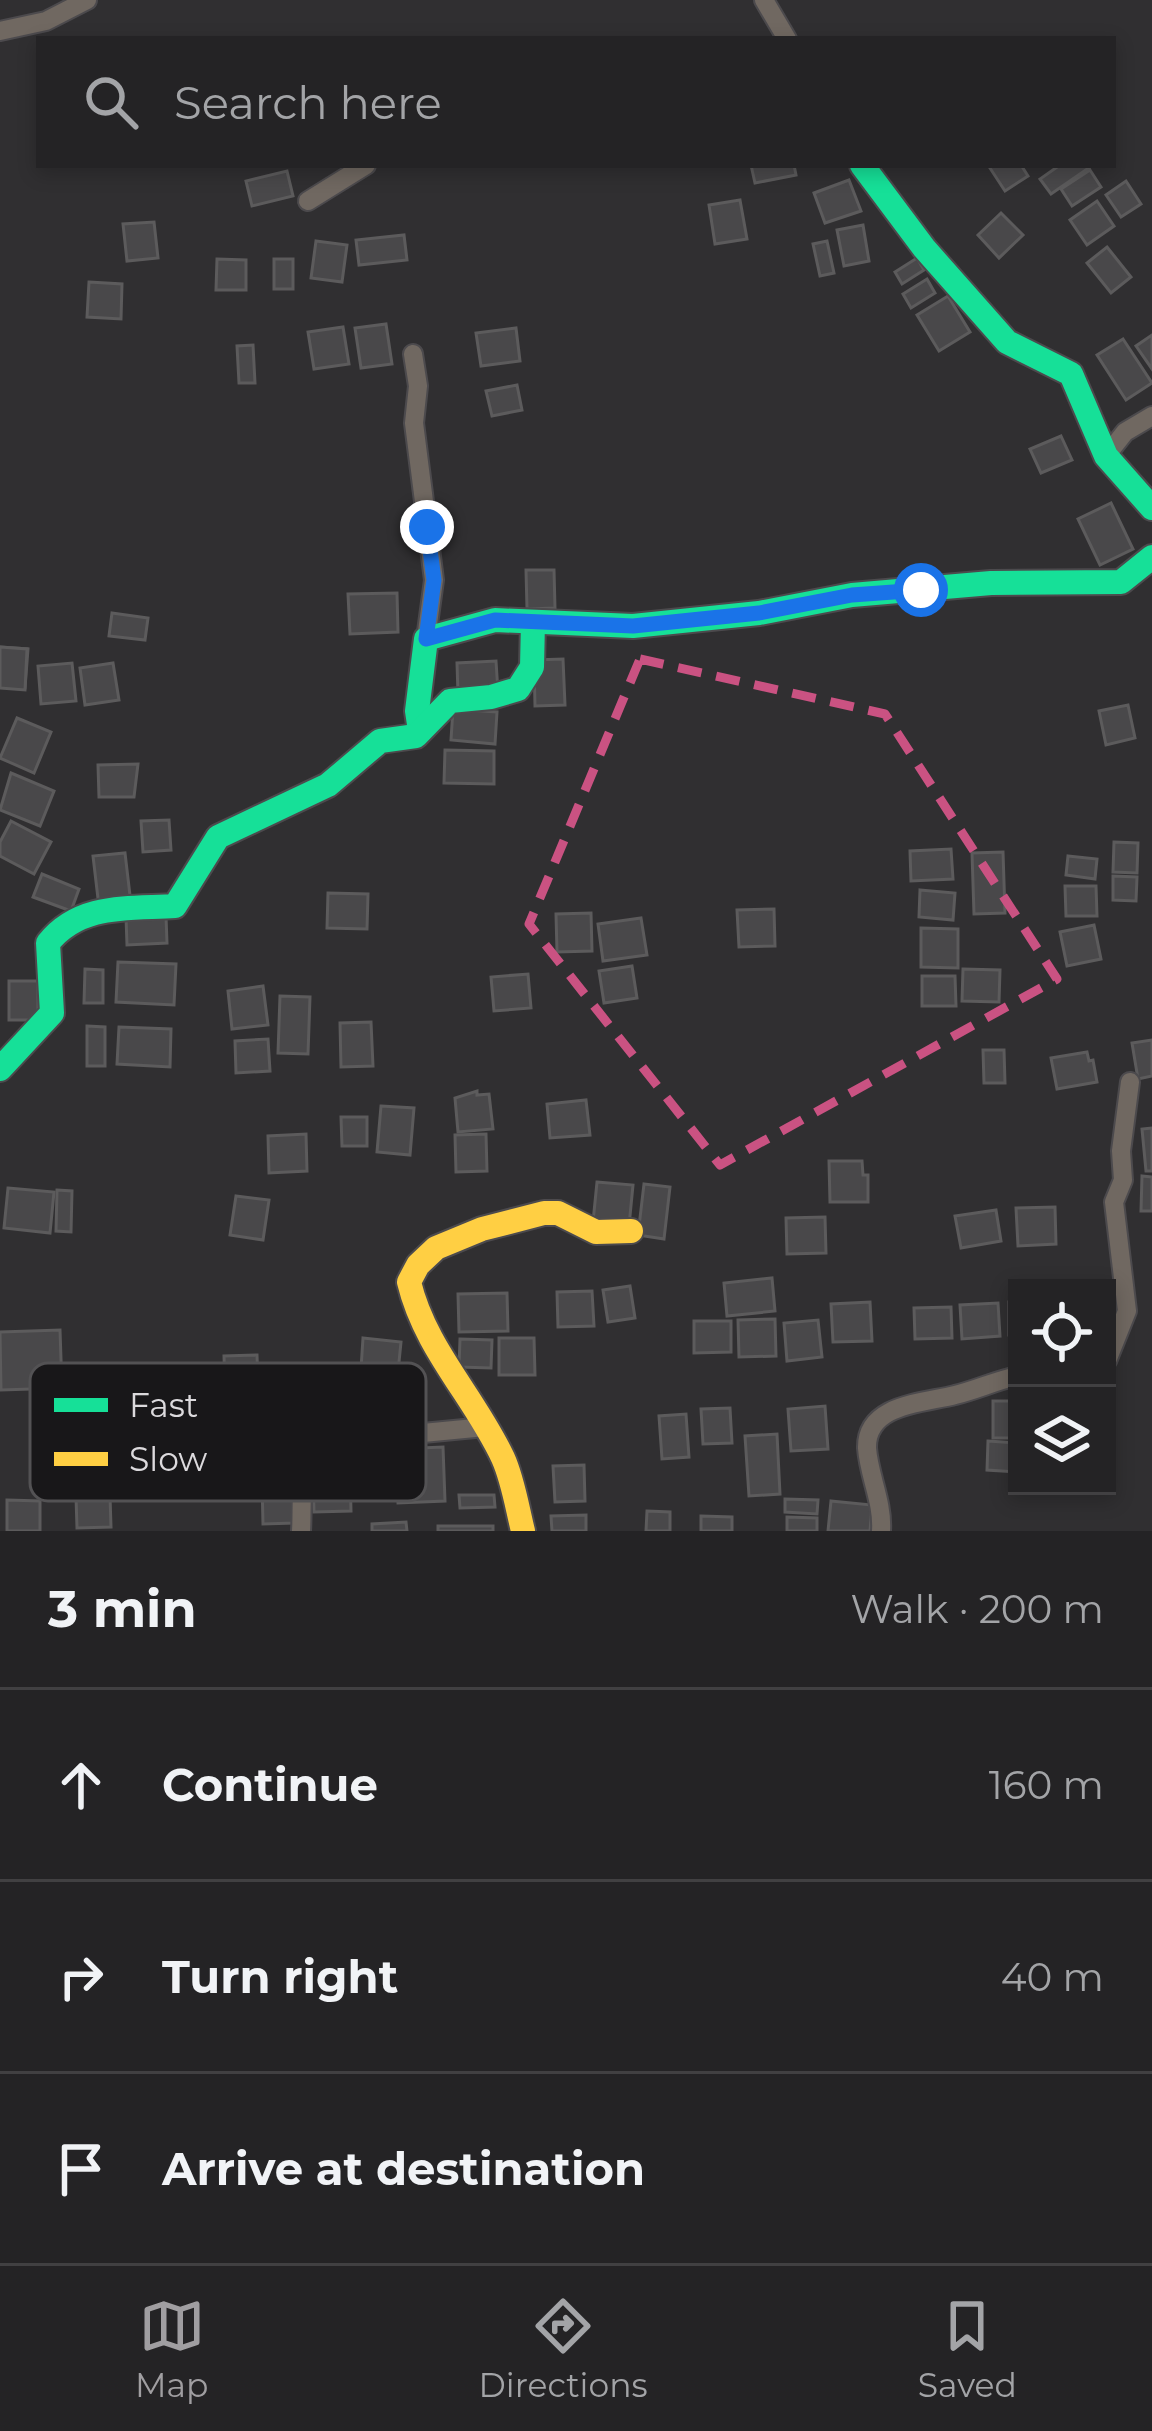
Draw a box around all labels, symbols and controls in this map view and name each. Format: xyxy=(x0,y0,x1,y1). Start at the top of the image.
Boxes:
search box xyxy=(36,36,1116,168)
icon: search xyxy=(78,69,144,135)
text: Search here xyxy=(174,75,442,130)
route end xyxy=(400,500,454,554)
route start xyxy=(894,563,948,617)
map controls xyxy=(1008,1279,1116,1495)
button: locate xyxy=(1008,1279,1116,1387)
legend xyxy=(30,1363,426,1501)
text: Fast xyxy=(129,1385,198,1425)
button: layers xyxy=(1008,1387,1116,1495)
text: Slow xyxy=(129,1439,207,1479)
text: 3 min xyxy=(48,1578,197,1640)
text: Walk · 200 m xyxy=(850,1585,1104,1633)
icon: ahead xyxy=(48,1752,114,1818)
text: Continue xyxy=(162,1757,378,1812)
text: 160 m xyxy=(989,1761,1104,1809)
icon: right xyxy=(48,1944,114,2010)
text: Turn right xyxy=(162,1949,398,2004)
text: 40 m xyxy=(1001,1953,1104,2001)
icon: arrive xyxy=(48,2136,114,2202)
text: Arrive at destination xyxy=(162,2141,645,2196)
tab: Map xyxy=(135,2293,208,2405)
tab: Directions xyxy=(479,2293,648,2405)
tab: Saved xyxy=(918,2293,1017,2405)

